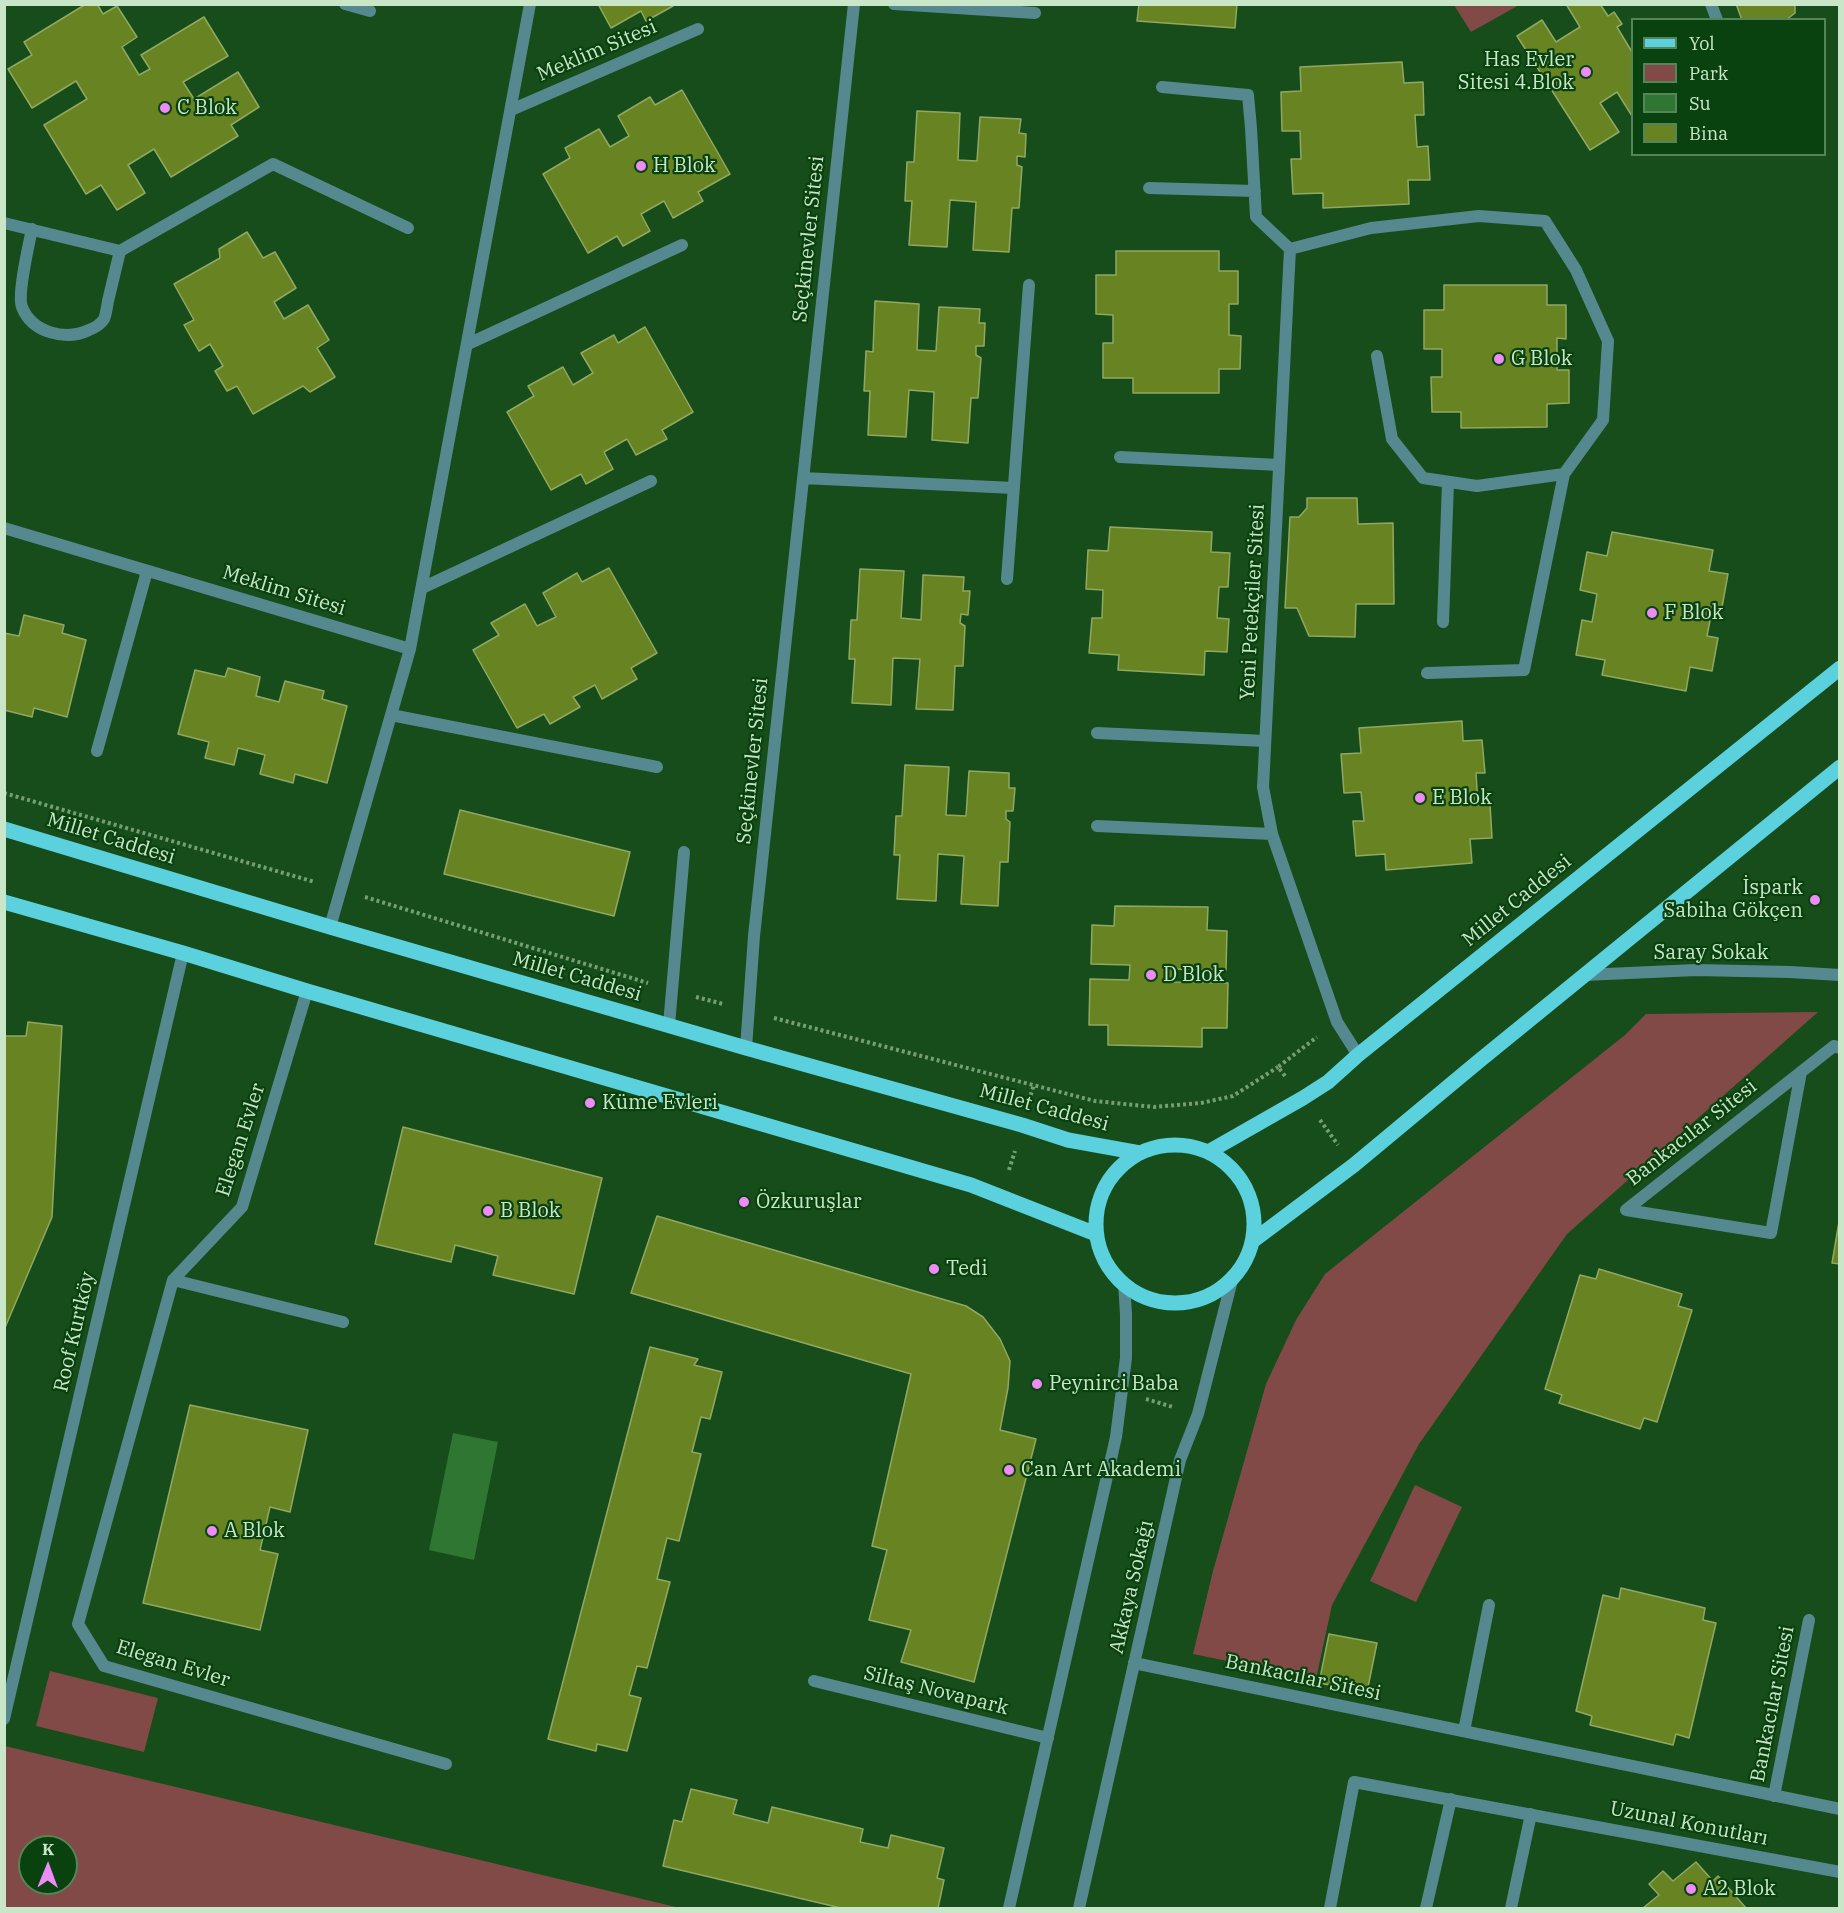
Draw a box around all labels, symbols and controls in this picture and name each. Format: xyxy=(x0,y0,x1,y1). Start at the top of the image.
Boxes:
street label: Meklim Sitesi xyxy=(534,15,660,87)
legend xyxy=(1631,18,1826,156)
text: Yol xyxy=(1689,32,1715,55)
place label: Has Evler Sitesi 4.Blok xyxy=(1458,48,1574,95)
text: Park xyxy=(1689,62,1728,85)
marker: Has Evler Sitesi 4.Blok xyxy=(1579,65,1593,79)
text: Su xyxy=(1689,92,1711,115)
place label: C Blok xyxy=(177,96,237,120)
marker: C Blok xyxy=(158,101,172,115)
text: Bina xyxy=(1689,122,1728,145)
place label: H Blok xyxy=(653,154,716,178)
street label: Seçkinevler Sitesi xyxy=(788,155,830,323)
marker: H Blok xyxy=(634,159,648,173)
place label: G Blok xyxy=(1511,347,1572,371)
marker: G Blok xyxy=(1492,352,1506,366)
street label: Yeni Petekçiler Sitesi xyxy=(1236,503,1270,701)
street label: Meklim Sitesi xyxy=(219,561,349,621)
place label: F Blok xyxy=(1664,601,1724,625)
marker: F Blok xyxy=(1645,606,1659,620)
street label: Seçkinevler Sitesi xyxy=(732,677,774,845)
place label: E Blok xyxy=(1432,786,1492,810)
marker: E Blok xyxy=(1413,791,1427,805)
street label: Millet Caddesi xyxy=(44,808,178,870)
street label: Millet Caddesi xyxy=(1458,850,1576,952)
place label: İspark Sabiha Gökçen xyxy=(1664,876,1803,923)
marker: İspark Sabiha Gökçen xyxy=(1808,893,1822,907)
street label: Saray Sokak xyxy=(1654,941,1768,965)
street label: Millet Caddesi xyxy=(510,947,644,1007)
place label: D Blok xyxy=(1163,963,1224,987)
marker: D Blok xyxy=(1144,968,1158,982)
street label: Bankacılar Sitesi xyxy=(1622,1075,1762,1191)
street label: Millet Caddesi xyxy=(977,1079,1111,1137)
street label: Elegan Evler xyxy=(211,1080,271,1200)
place label: Küme Evleri xyxy=(602,1091,718,1115)
marker: Küme Evleri xyxy=(583,1096,597,1110)
place label: Özkuruşlar xyxy=(756,1190,862,1214)
marker: Özkuruşlar xyxy=(737,1195,751,1209)
place label: B Blok xyxy=(500,1199,560,1223)
marker: B Blok xyxy=(481,1204,495,1218)
place label: Tedi xyxy=(946,1257,988,1281)
marker: Tedi xyxy=(927,1262,941,1276)
street label: Roof Kurtköy xyxy=(50,1270,100,1394)
place label: Peynirci Baba xyxy=(1049,1372,1179,1396)
marker: Peynirci Baba xyxy=(1030,1377,1044,1391)
place label: Can Art Akademi xyxy=(1021,1458,1181,1482)
marker: Can Art Akademi xyxy=(1002,1463,1016,1477)
street label: Akkaya Sokağı xyxy=(1105,1518,1159,1656)
place label: A Blok xyxy=(224,1519,285,1543)
marker: A Blok xyxy=(205,1524,219,1538)
street label: Bankacılar Sitesi xyxy=(1746,1624,1800,1784)
street label: Elegan Evler xyxy=(113,1635,233,1693)
street label: Bankacılar Sitesi xyxy=(1223,1650,1383,1706)
street label: Siltaş Novapark xyxy=(861,1661,1011,1721)
street label: Uzunal Konutları xyxy=(1608,1797,1770,1851)
north arrow xyxy=(18,1835,78,1895)
text: K xyxy=(42,1839,55,1859)
place label: A2 Blok xyxy=(1703,1877,1776,1901)
marker: A2 Blok xyxy=(1684,1882,1698,1896)

